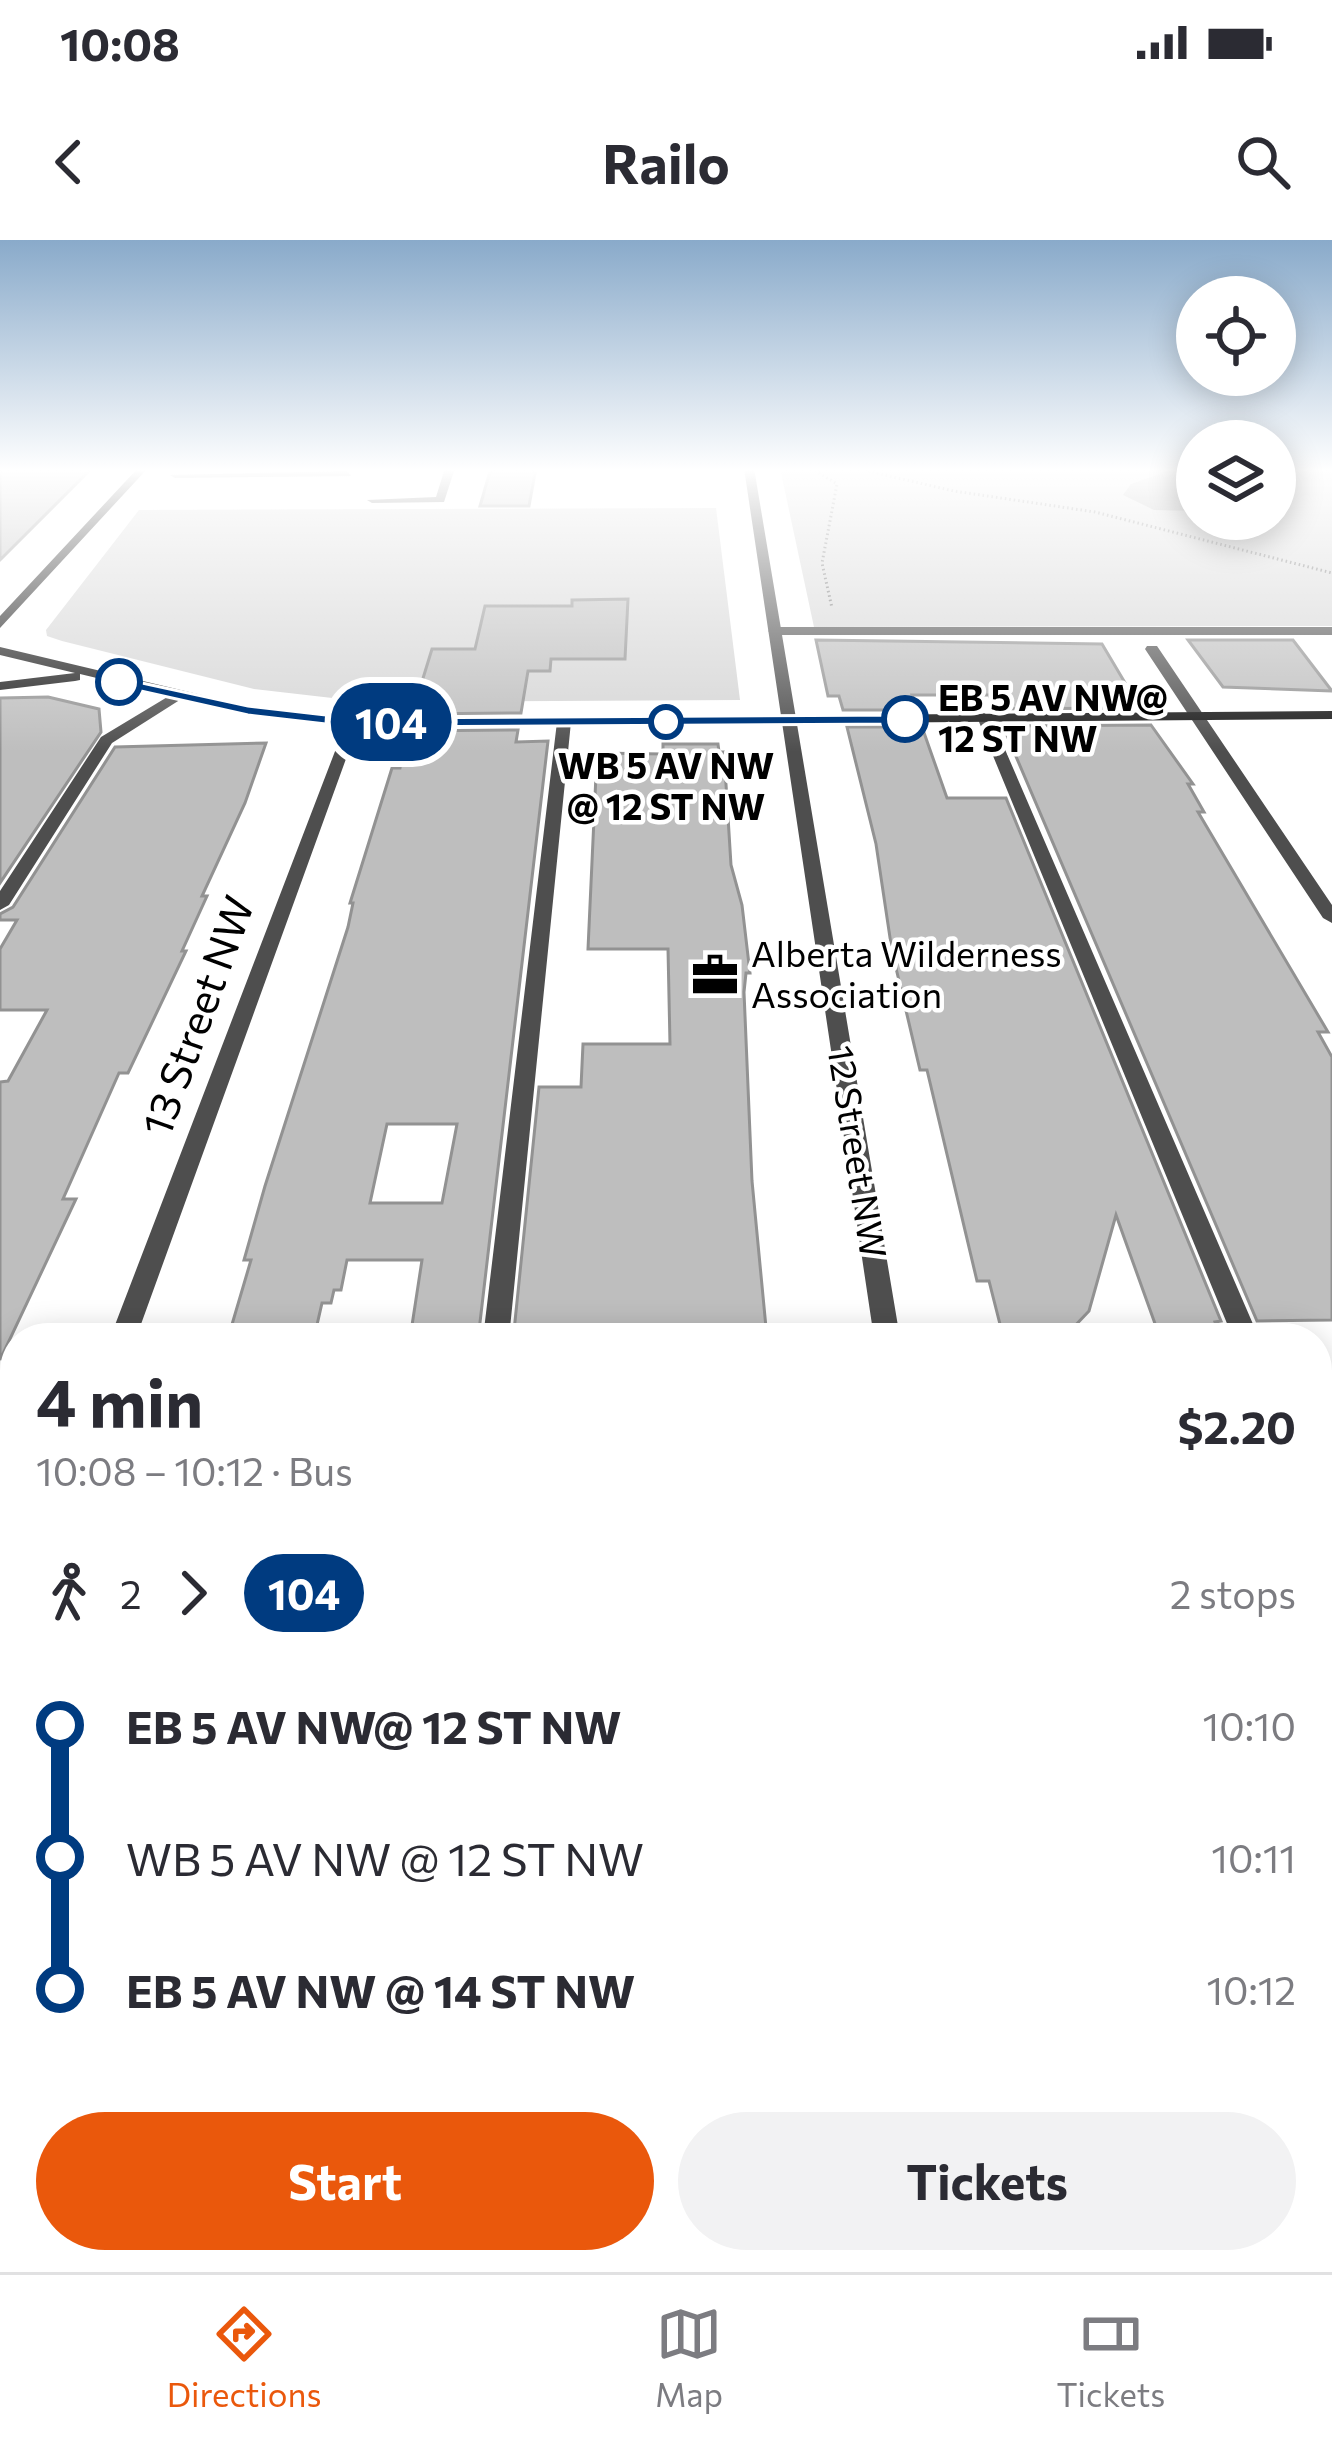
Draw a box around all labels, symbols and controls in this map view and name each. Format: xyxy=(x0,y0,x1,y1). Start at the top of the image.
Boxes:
text: 10:08 xyxy=(60,15,180,70)
icon: back xyxy=(36,129,102,195)
text: Railo xyxy=(602,129,730,195)
icon: search xyxy=(1230,129,1296,195)
map controls xyxy=(1176,276,1296,540)
button: locate xyxy=(1176,276,1296,396)
button: layers xyxy=(1176,420,1296,540)
unlabelled marker xyxy=(97,660,141,704)
place label: EB 5 AV NW@ 12 ST NW xyxy=(938,674,1168,759)
line badge: 104 xyxy=(322,683,460,761)
text: 104 xyxy=(355,696,427,748)
marker: EB 5 AV NW@ 12 ST NW xyxy=(883,697,927,741)
marker: WB 5 AV NW @ 12 ST NW xyxy=(650,706,682,738)
place label: WB 5 AV NW @ 12 ST NW xyxy=(558,742,774,827)
street label: 13 Street NW xyxy=(129,888,264,1142)
place label: Alberta Wilderness Association xyxy=(751,930,1062,1015)
office icon: Alberta Wilderness Association xyxy=(690,950,740,1000)
street label: 12 Street NW xyxy=(820,1042,898,1261)
text: 4 min xyxy=(36,1360,203,1441)
text: $2.20 xyxy=(1177,1398,1296,1453)
text: 10:08 – 10:12 · Bus xyxy=(36,1446,353,1494)
icon: walk xyxy=(36,1560,102,1626)
icon: forward xyxy=(160,1560,226,1626)
text: 104 xyxy=(268,1567,340,1619)
text: 2 xyxy=(120,1569,142,1617)
text: 2 stops xyxy=(1170,1569,1296,1617)
text: EB 5 AV NW@ 12 ST NW xyxy=(126,1698,621,1753)
text: 10:10 xyxy=(1203,1701,1296,1749)
text: WB 5 AV NW @ 12 ST NW xyxy=(126,1830,644,1885)
text: 10:11 xyxy=(1211,1833,1296,1881)
text: EB 5 AV NW @ 14 ST NW xyxy=(126,1962,635,2017)
text: 10:12 xyxy=(1206,1965,1296,2013)
button: Start xyxy=(36,2112,654,2250)
button: Tickets xyxy=(678,2112,1296,2250)
tab: Directions xyxy=(167,2301,322,2414)
tab: Map xyxy=(655,2301,723,2414)
tab: Tickets xyxy=(1056,2301,1165,2414)

